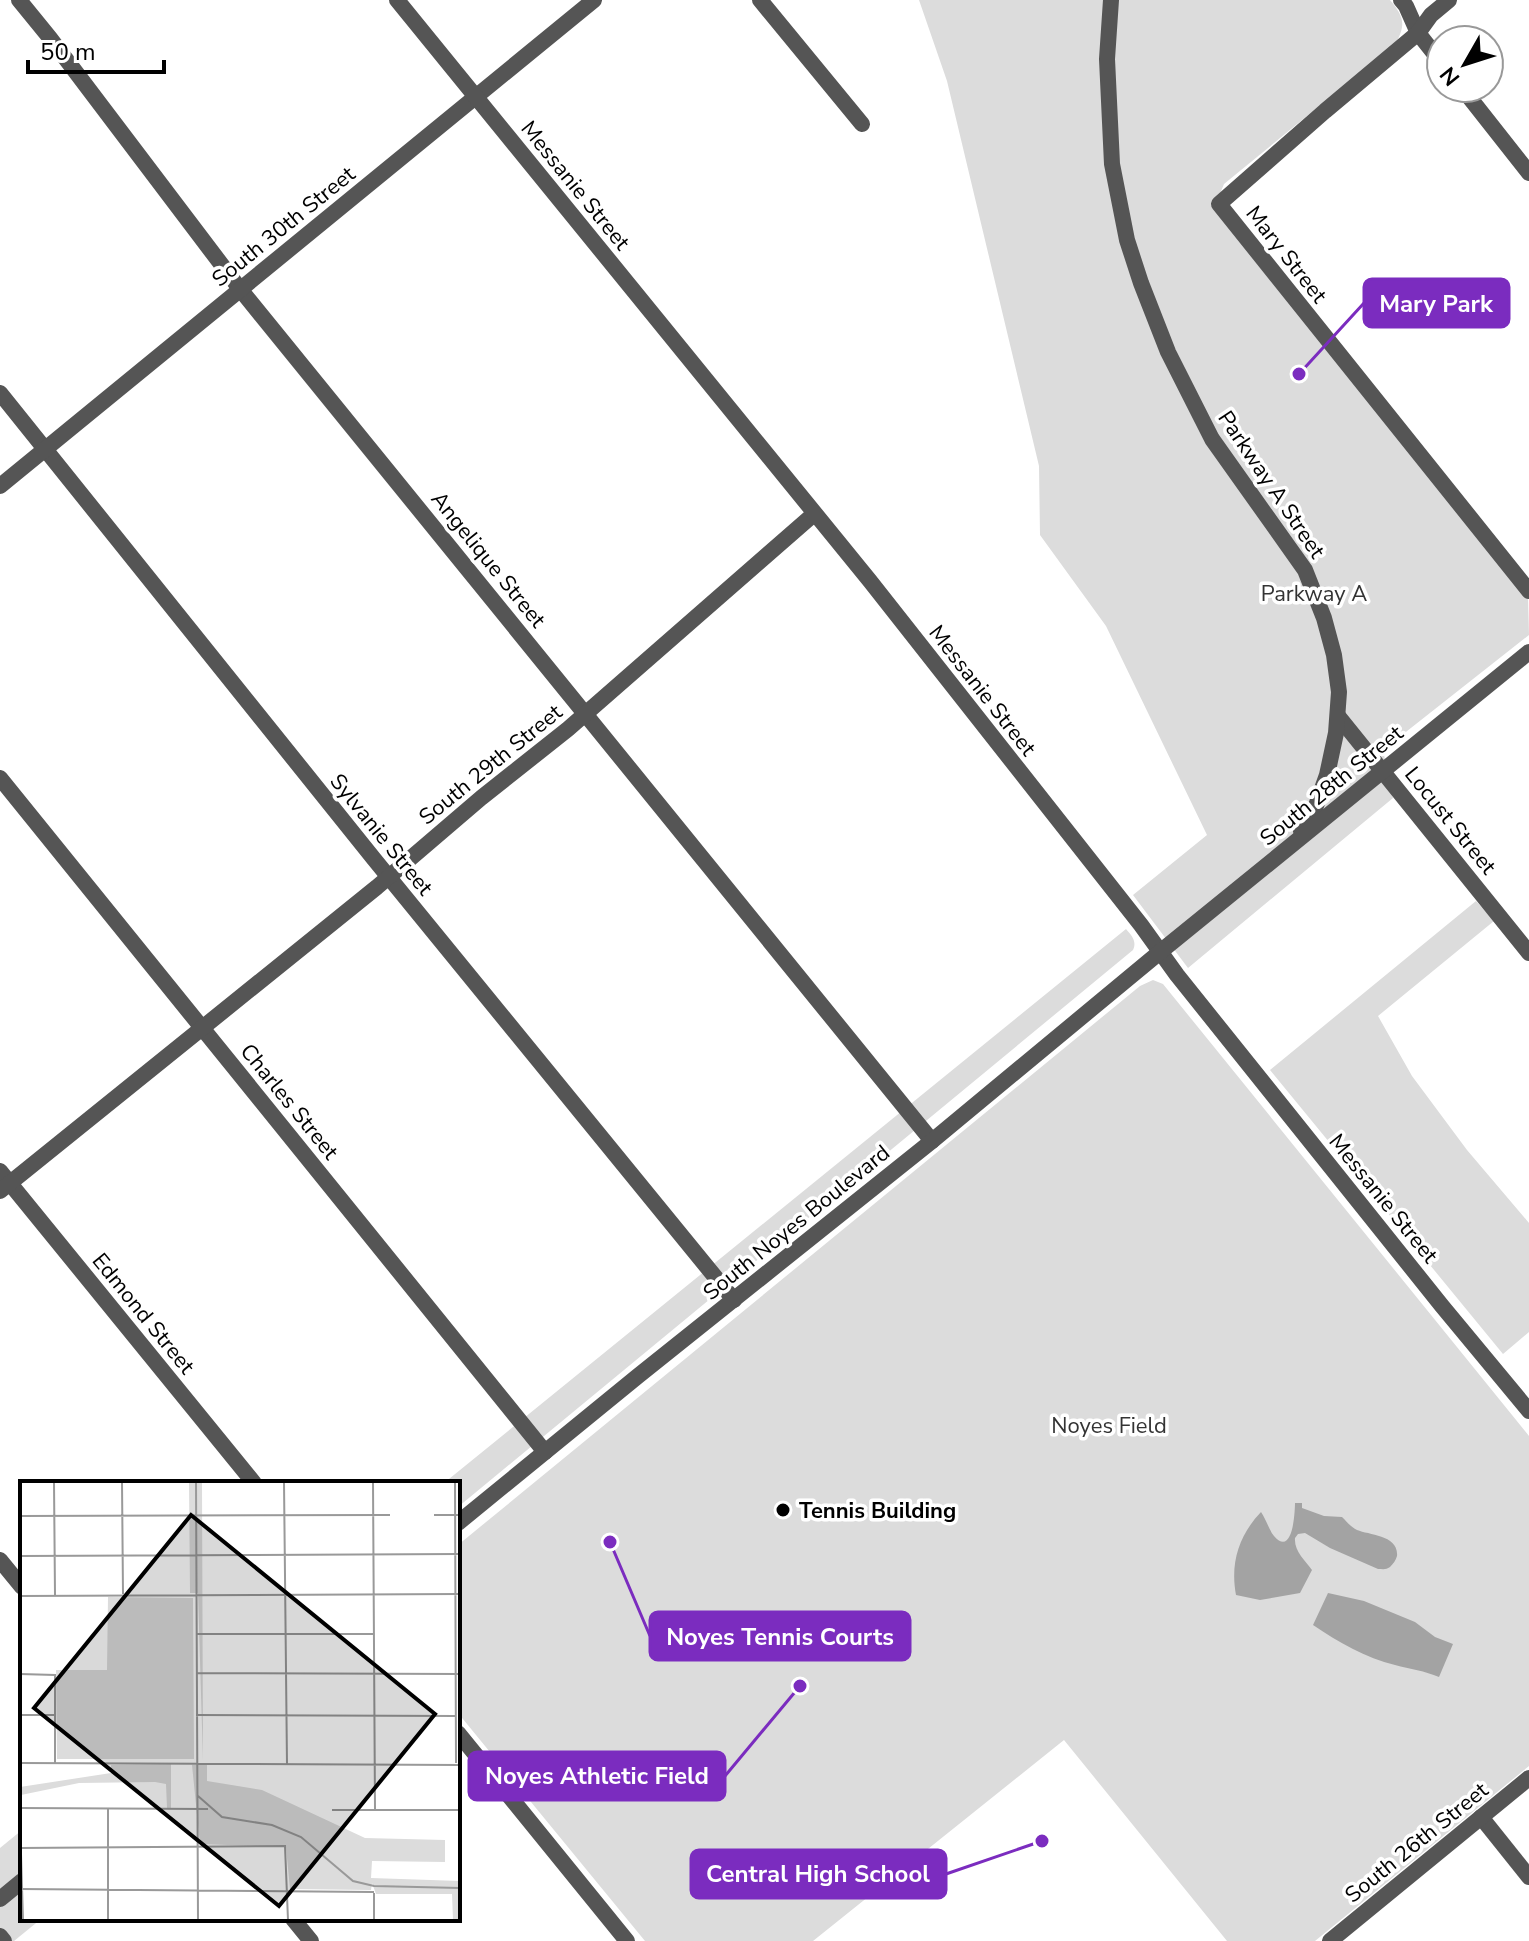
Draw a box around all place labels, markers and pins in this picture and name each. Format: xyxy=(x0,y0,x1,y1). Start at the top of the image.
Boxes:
callout: Mary Park xyxy=(1364,279,1509,327)
place label: Tennis Building xyxy=(799,1496,956,1526)
marker: Tennis Building xyxy=(774,1501,792,1519)
callout: Noyes Tennis Courts xyxy=(650,1612,910,1660)
callout: Noyes Athletic Field xyxy=(469,1752,725,1800)
callout: Central High School xyxy=(691,1850,946,1898)

